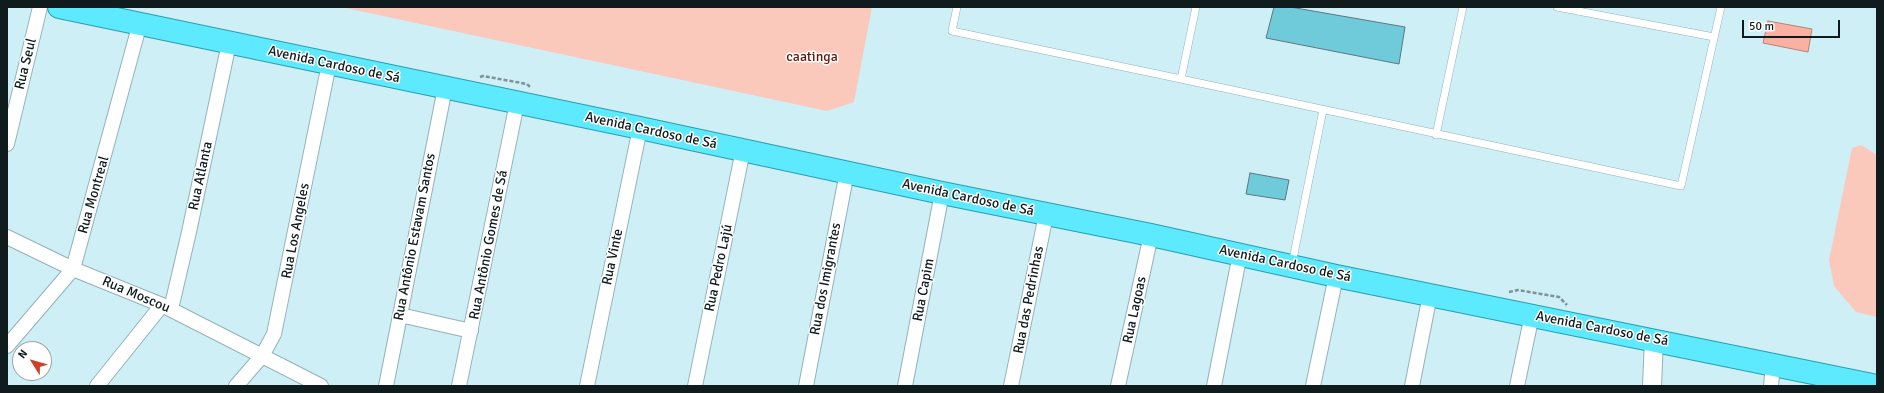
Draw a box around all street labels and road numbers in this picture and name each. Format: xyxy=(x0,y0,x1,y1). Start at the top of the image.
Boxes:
street label: Rua Seul xyxy=(12,37,40,91)
street label: Avenida Cardoso de Sá xyxy=(266,43,402,87)
street label: Avenida Cardoso de Sá xyxy=(583,109,719,153)
street label: Rua Atlanta xyxy=(186,140,216,212)
street label: Rua Antônio Estavam Santos xyxy=(391,152,439,322)
street label: Rua Montreal xyxy=(75,154,113,236)
street label: Rua Antônio Gomes de Sá xyxy=(466,169,512,321)
street label: Avenida Cardoso de Sá xyxy=(900,176,1036,220)
street label: Rua Los Angeles xyxy=(278,182,314,280)
street label: Rua dos Imigrantes xyxy=(807,221,845,337)
street label: Rua Pedro Lajú xyxy=(702,223,736,313)
street label: Rua Vinte xyxy=(599,227,627,287)
street label: Avenida Cardoso de Sá xyxy=(1217,242,1353,286)
street label: Rua das Pedrinhas xyxy=(1010,245,1048,355)
street label: Rua Capim xyxy=(910,257,938,323)
street label: Rua Moscou xyxy=(100,273,172,317)
street label: Rua Lagoas xyxy=(1120,275,1150,345)
street label: Avenida Cardoso de Sá xyxy=(1534,308,1670,350)

